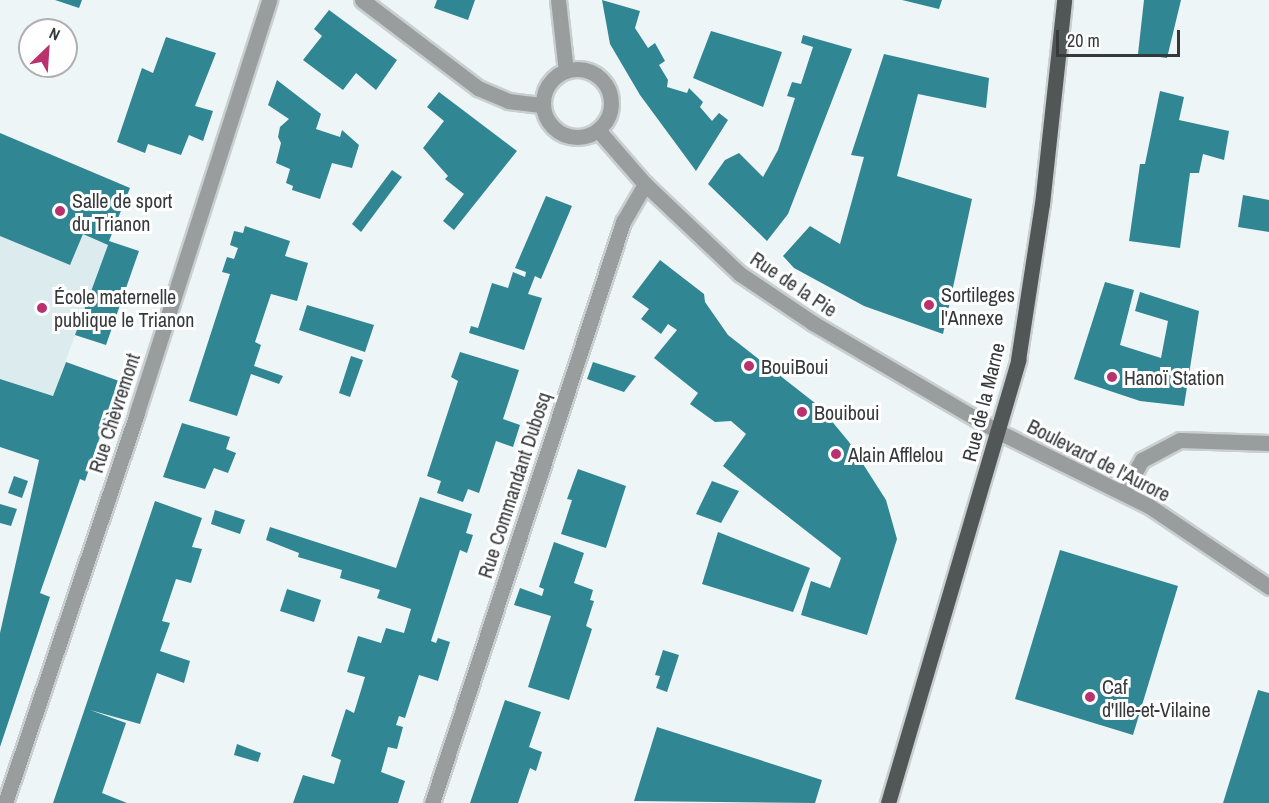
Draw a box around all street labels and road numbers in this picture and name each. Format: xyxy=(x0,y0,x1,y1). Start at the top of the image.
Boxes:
street label: Rue de la Pie xyxy=(746,246,842,322)
street label: Rue de la Marne xyxy=(957,340,1009,464)
street label: Rue Chèvremont xyxy=(83,350,145,476)
street label: Rue Commandant Dubosq xyxy=(473,389,555,581)
street label: Boulevard de l'Aurore xyxy=(1024,414,1174,506)

